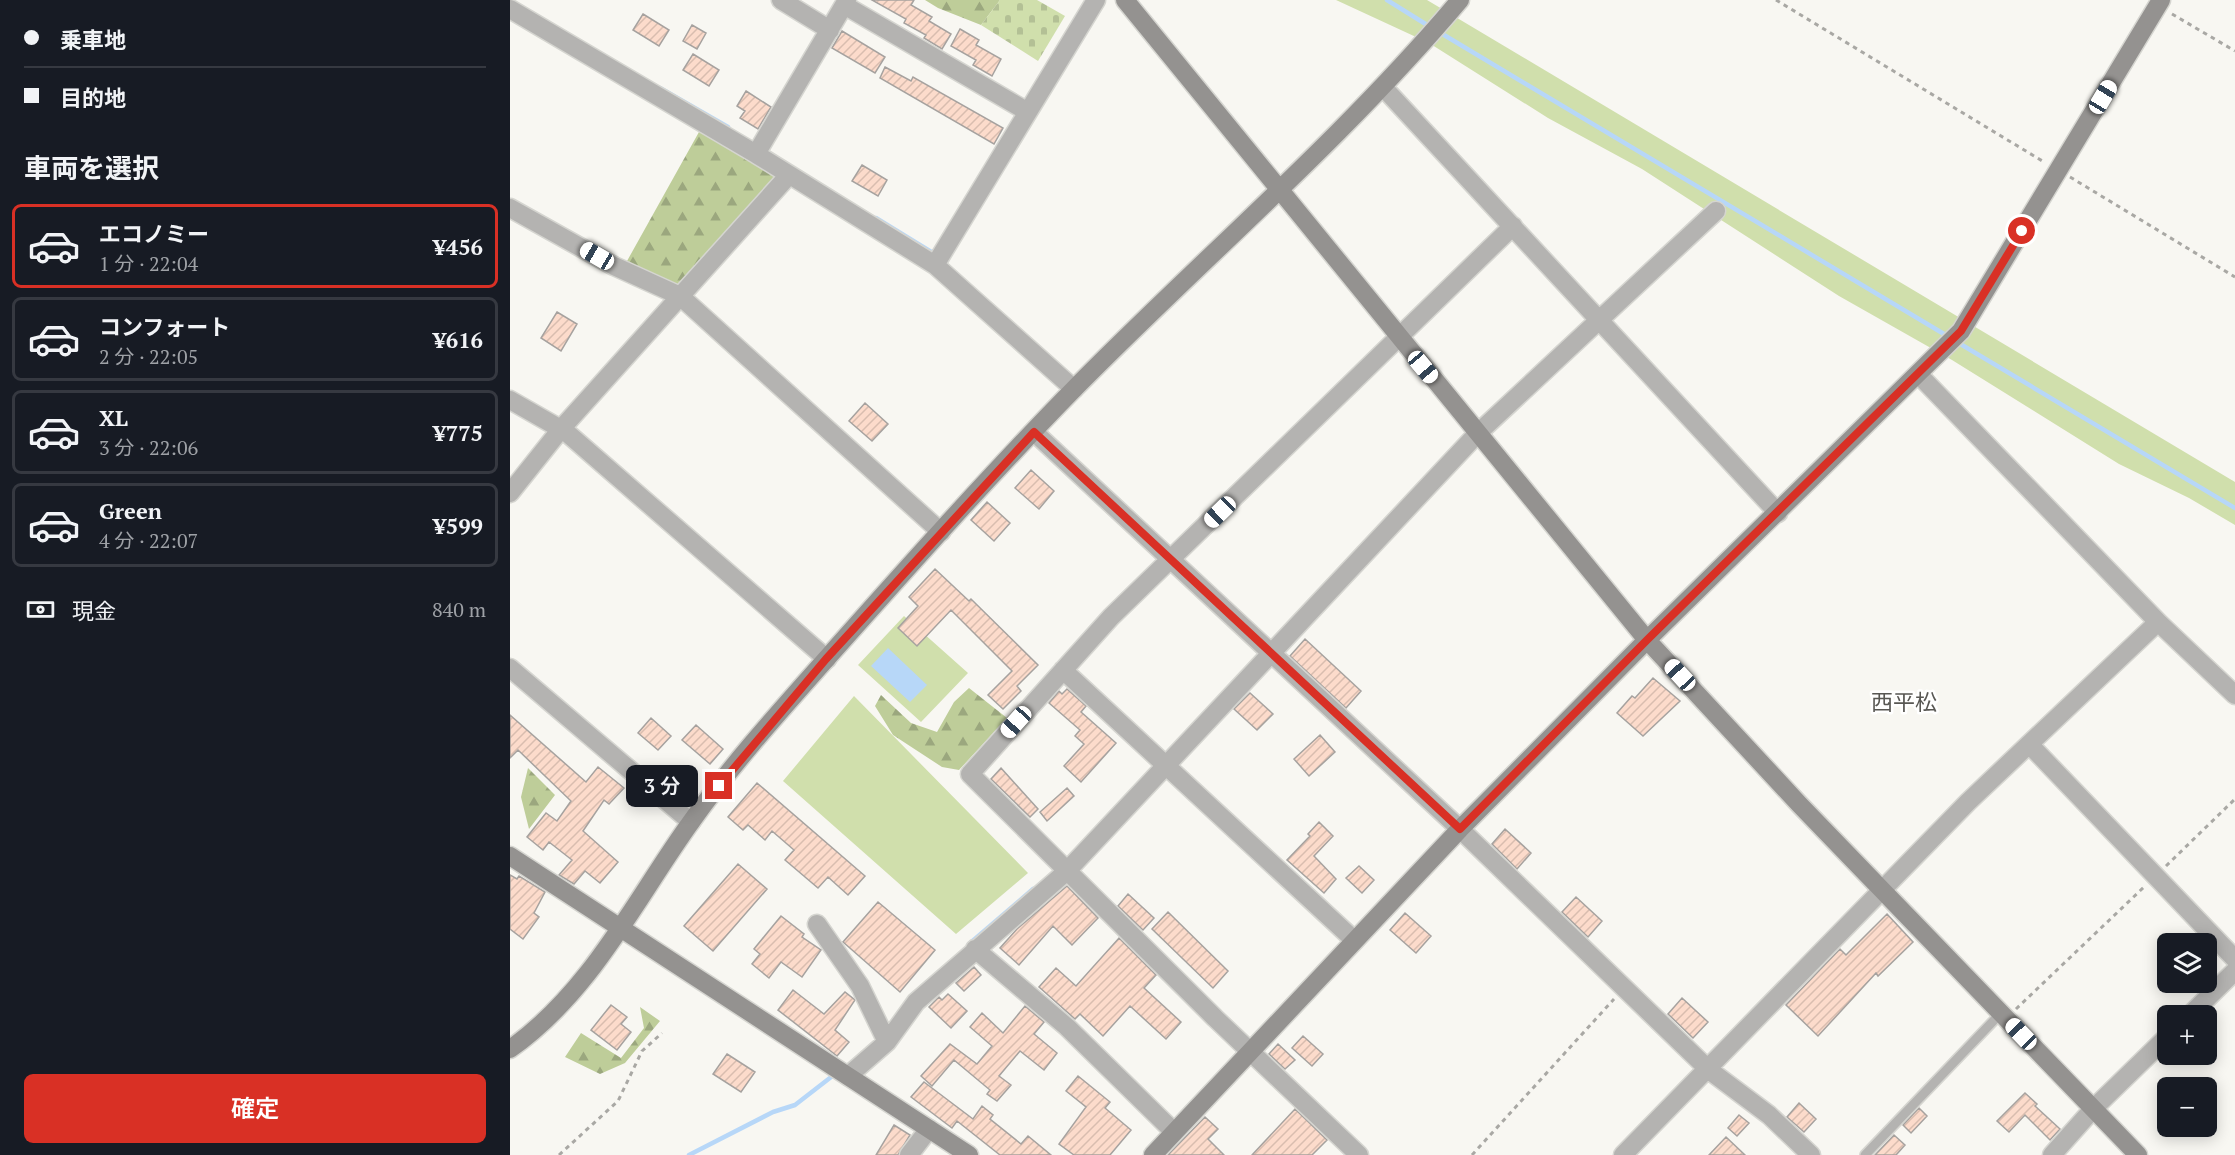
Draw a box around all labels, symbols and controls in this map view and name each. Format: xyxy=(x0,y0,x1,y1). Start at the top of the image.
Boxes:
text: 乗車地 xyxy=(60,25,126,54)
car xyxy=(2086,77,2120,117)
text: 目的地 xyxy=(60,83,126,112)
text: 車両を選択 xyxy=(24,150,159,186)
route start xyxy=(2008,217,2035,244)
icon: car xyxy=(27,219,81,273)
text: エコノミー xyxy=(99,219,209,248)
text: ¥456 xyxy=(433,232,483,261)
car xyxy=(577,239,617,273)
text: 1 分 · 22:04 xyxy=(99,250,198,277)
icon: car xyxy=(27,312,81,366)
text: コンフォート xyxy=(99,312,230,341)
text: ¥616 xyxy=(433,325,483,354)
text: 2 分 · 22:05 xyxy=(99,343,198,370)
car xyxy=(1405,347,1441,387)
text: XL xyxy=(99,403,128,432)
icon: car xyxy=(27,405,81,459)
text: ¥775 xyxy=(433,418,483,447)
text: 3 分 · 22:06 xyxy=(99,434,198,461)
car xyxy=(1201,493,1239,531)
text: Green xyxy=(99,496,162,525)
icon: car xyxy=(27,498,81,552)
text: ¥599 xyxy=(433,511,483,540)
text: 4 分 · 22:07 xyxy=(99,527,198,554)
icon: cash xyxy=(24,593,57,626)
text: 現金 xyxy=(72,596,116,625)
text: 840 m xyxy=(432,596,486,623)
car xyxy=(1661,656,1699,694)
district label: 西平松 xyxy=(1871,687,1937,716)
car xyxy=(997,703,1035,741)
callout: 3 分 xyxy=(626,765,698,807)
text: 3 分 xyxy=(644,772,680,799)
route end xyxy=(705,772,732,799)
map controls xyxy=(2157,933,2217,1137)
button: layers xyxy=(2157,933,2217,993)
button: + xyxy=(2157,1005,2217,1065)
car xyxy=(2002,1015,2040,1053)
button: 確定 xyxy=(24,1074,486,1143)
button: − xyxy=(2157,1077,2217,1137)

